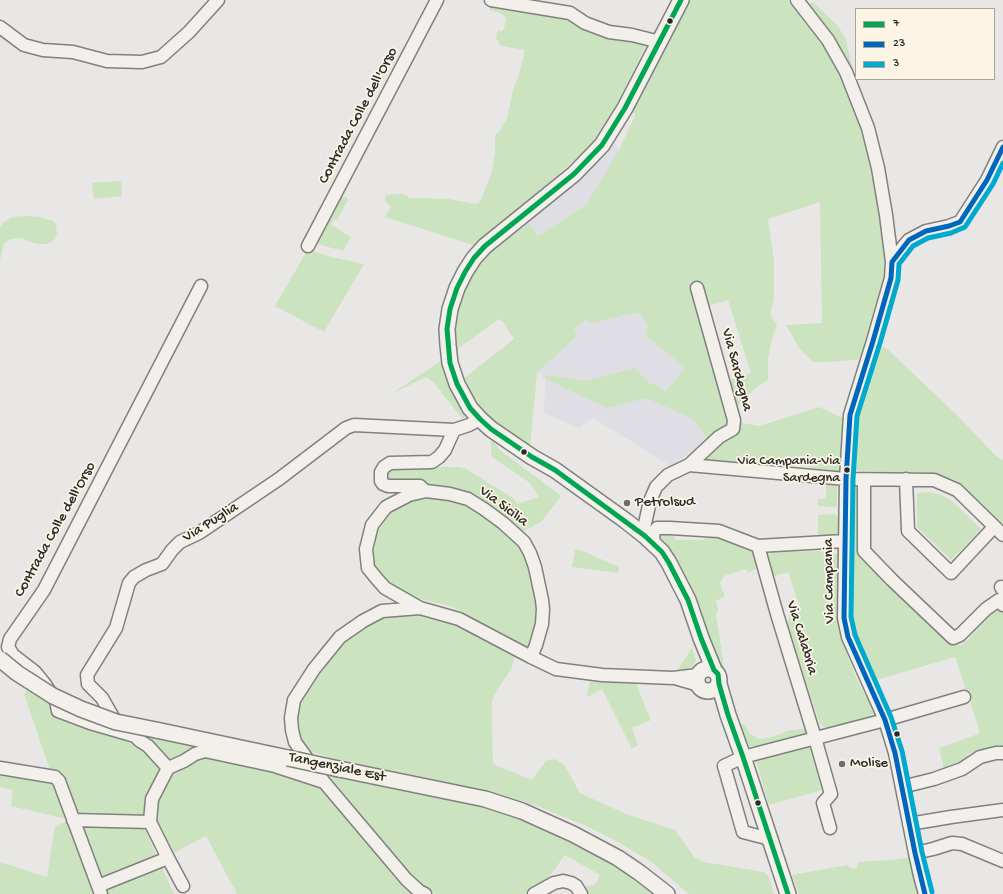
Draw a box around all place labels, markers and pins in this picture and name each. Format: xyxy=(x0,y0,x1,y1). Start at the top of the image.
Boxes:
unlabelled marker xyxy=(665,16,675,26)
unlabelled marker xyxy=(519,447,529,457)
place label: Via Campania-Via Sardegna xyxy=(738,454,840,486)
marker: Via Campania-Via Sardegna xyxy=(842,465,852,475)
place label: Petrolsud xyxy=(635,494,695,512)
marker: Petrolsud xyxy=(622,498,632,508)
unlabelled marker xyxy=(892,729,902,739)
place label: Molise xyxy=(850,755,888,773)
marker: Molise xyxy=(837,759,847,769)
unlabelled marker xyxy=(753,798,763,808)

